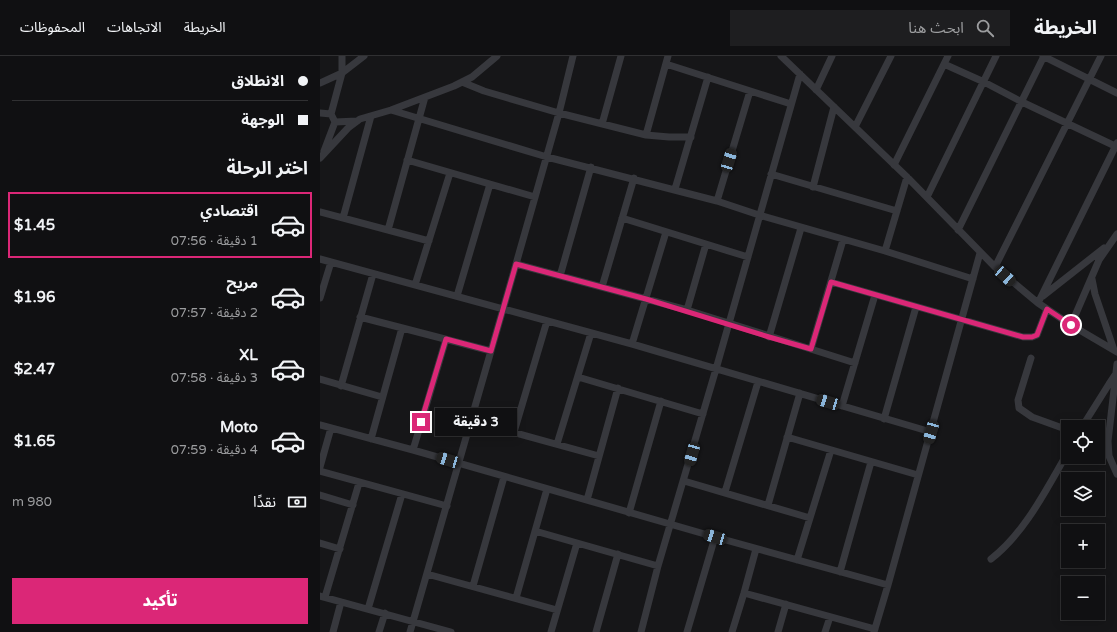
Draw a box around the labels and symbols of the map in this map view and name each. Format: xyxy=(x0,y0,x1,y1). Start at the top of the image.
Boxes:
car xyxy=(720,147,738,173)
car xyxy=(992,264,1018,288)
route start xyxy=(1062,316,1080,334)
car xyxy=(815,393,841,411)
callout: 3 دقيقة xyxy=(435,408,517,436)
route end xyxy=(412,413,430,431)
car xyxy=(922,419,940,445)
car xyxy=(683,441,701,467)
car xyxy=(435,451,461,469)
car xyxy=(702,528,728,546)

